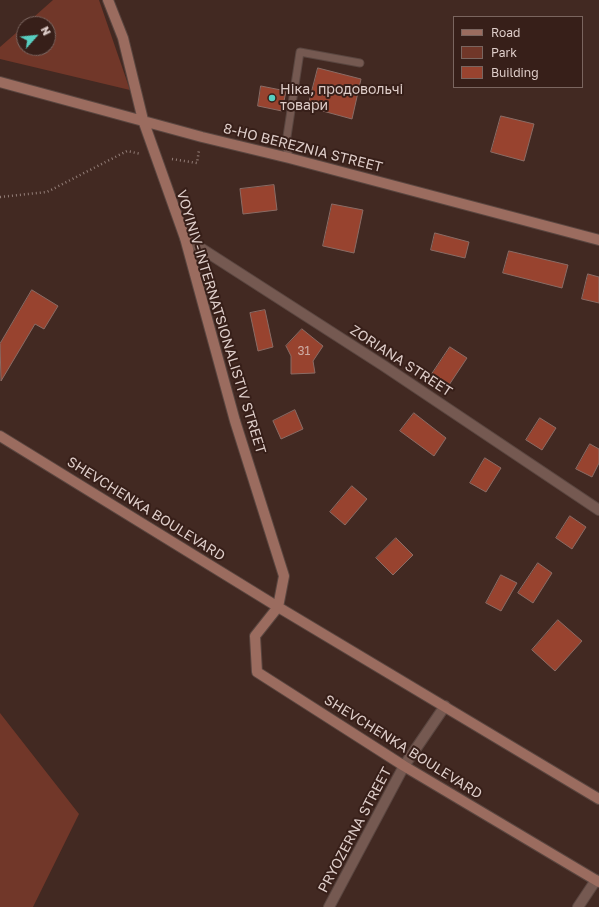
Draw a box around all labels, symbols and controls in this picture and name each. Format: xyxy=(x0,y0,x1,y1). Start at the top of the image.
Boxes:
north arrow xyxy=(16,16,56,56)
legend xyxy=(453,16,583,88)
text: N xyxy=(39,24,54,37)
text: Road xyxy=(491,25,520,40)
text: Park xyxy=(491,45,517,60)
text: Building xyxy=(491,65,539,80)
place label: Ніка, продовольчі товари xyxy=(280,82,403,114)
marker: Ніка, продовольчі товари xyxy=(267,93,277,103)
street label: 8-HO BEREZNIA STREET xyxy=(222,120,384,176)
street label: VOYINIV-INTERNATSIONALISTIV STREET xyxy=(173,188,269,456)
street label: ZORIANA STREET xyxy=(347,322,455,400)
house number: 31 xyxy=(298,344,310,358)
street label: SHEVCHENKA BOULEVARD xyxy=(64,453,228,565)
street label: SHEVCHENKA BOULEVARD xyxy=(321,691,485,803)
street label: PRYOZERNA STREET xyxy=(315,764,395,896)

